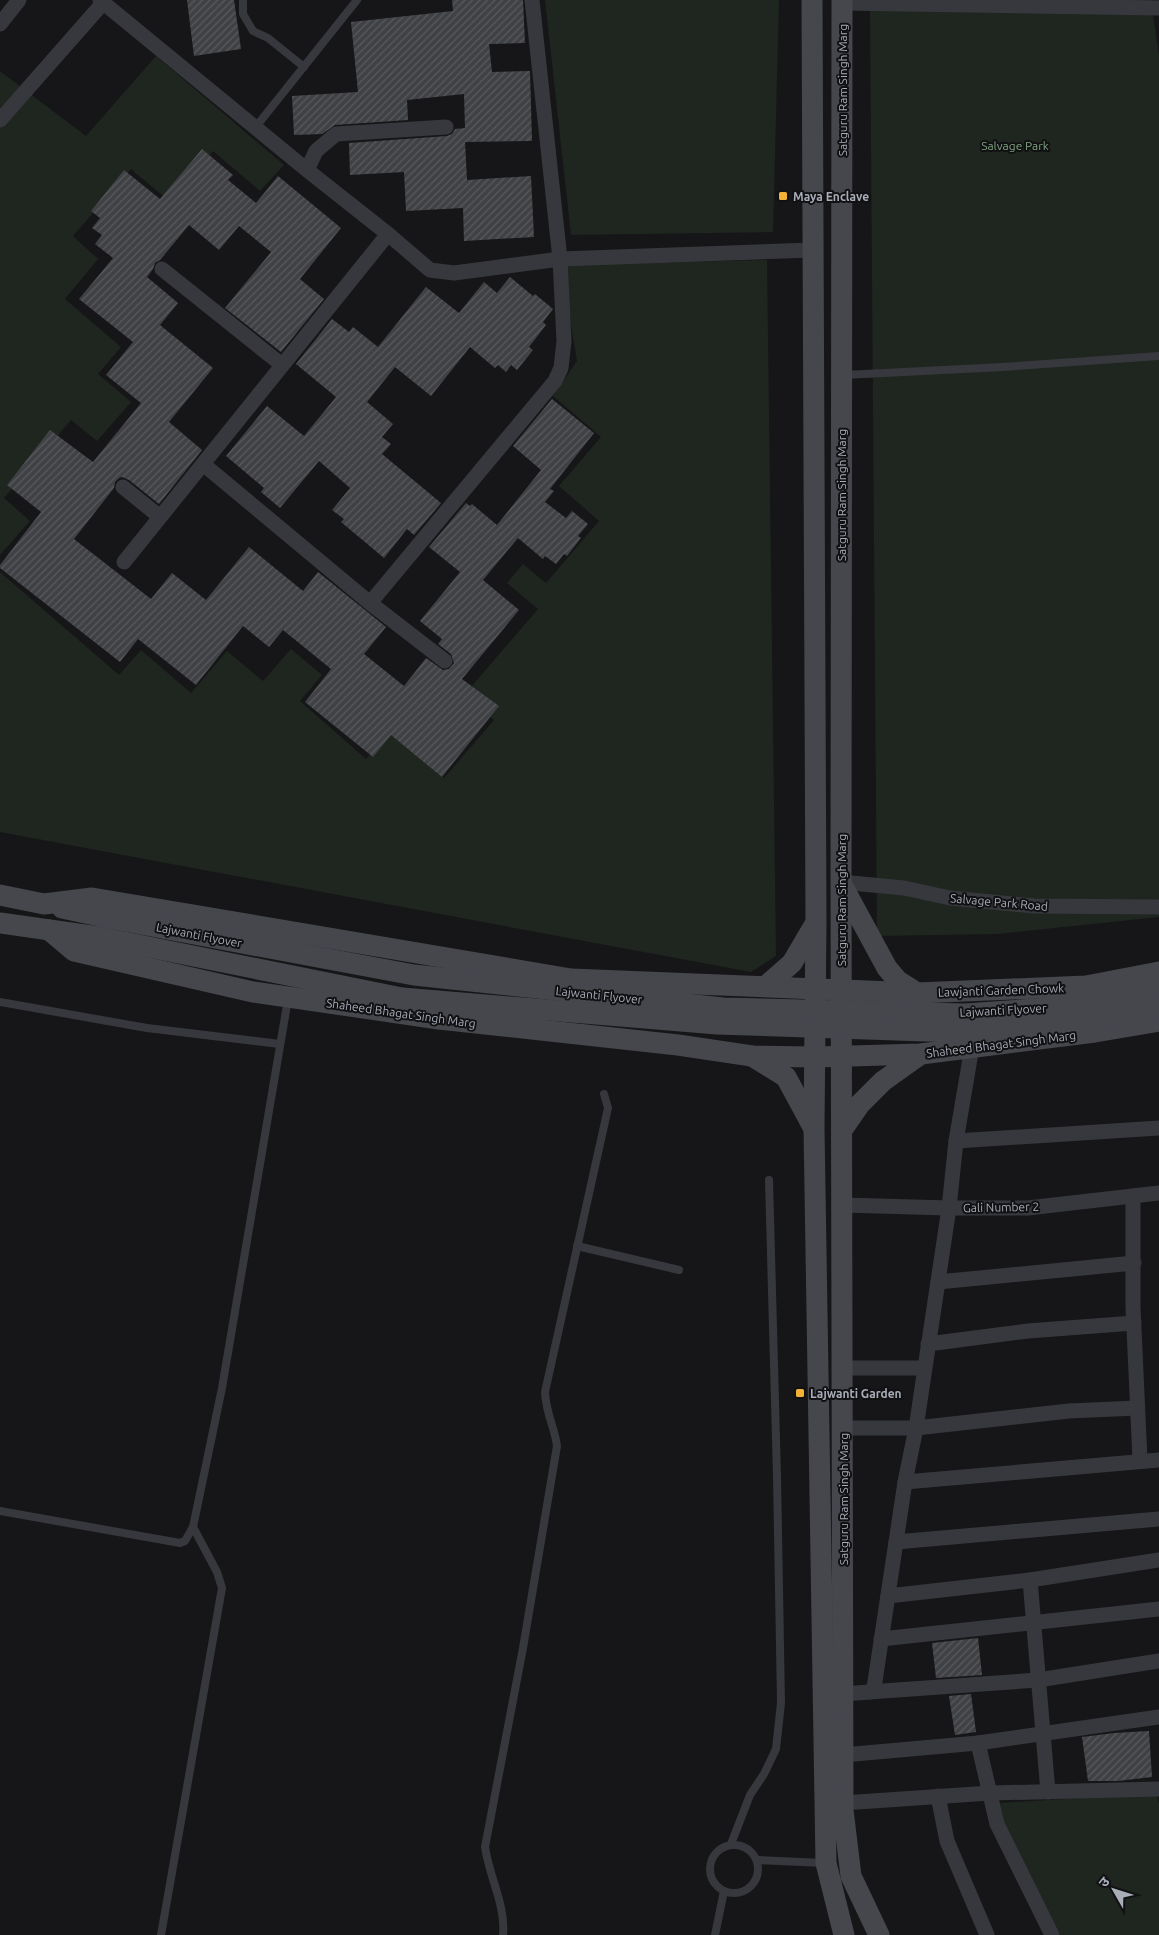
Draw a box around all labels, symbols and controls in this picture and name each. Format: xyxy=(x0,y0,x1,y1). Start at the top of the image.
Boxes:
street label: Satguru Ram Singh Marg xyxy=(836,24,849,156)
park label: Salvage Park xyxy=(981,139,1049,152)
marker: Maya Enclave xyxy=(777,190,789,202)
place label: Maya Enclave xyxy=(793,190,869,203)
street label: Satguru Ram Singh Marg xyxy=(835,429,848,561)
street label: Satguru Ram Singh Marg xyxy=(835,834,848,966)
street label: Salvage Park Road xyxy=(950,891,1048,913)
street label: Lajwanti Flyover xyxy=(155,920,243,950)
street label: Lawjanti Garden Chowk xyxy=(938,981,1064,999)
street label: Lajwanti Flyover xyxy=(555,984,643,1006)
street label: Shaheed Bhagat Singh Marg xyxy=(325,996,477,1030)
street label: Lajwanti Flyover xyxy=(959,1001,1047,1019)
street label: Shaheed Bhagat Singh Marg xyxy=(925,1028,1077,1060)
street label: Gali Number 2 xyxy=(963,1200,1039,1214)
marker: Lajwanti Garden xyxy=(794,1387,806,1399)
place label: Lajwanti Garden xyxy=(810,1387,902,1400)
street label: Satguru Ram Singh Marg xyxy=(837,1433,850,1565)
north arrow xyxy=(1089,1865,1139,1915)
text: उ xyxy=(1095,1873,1113,1890)

